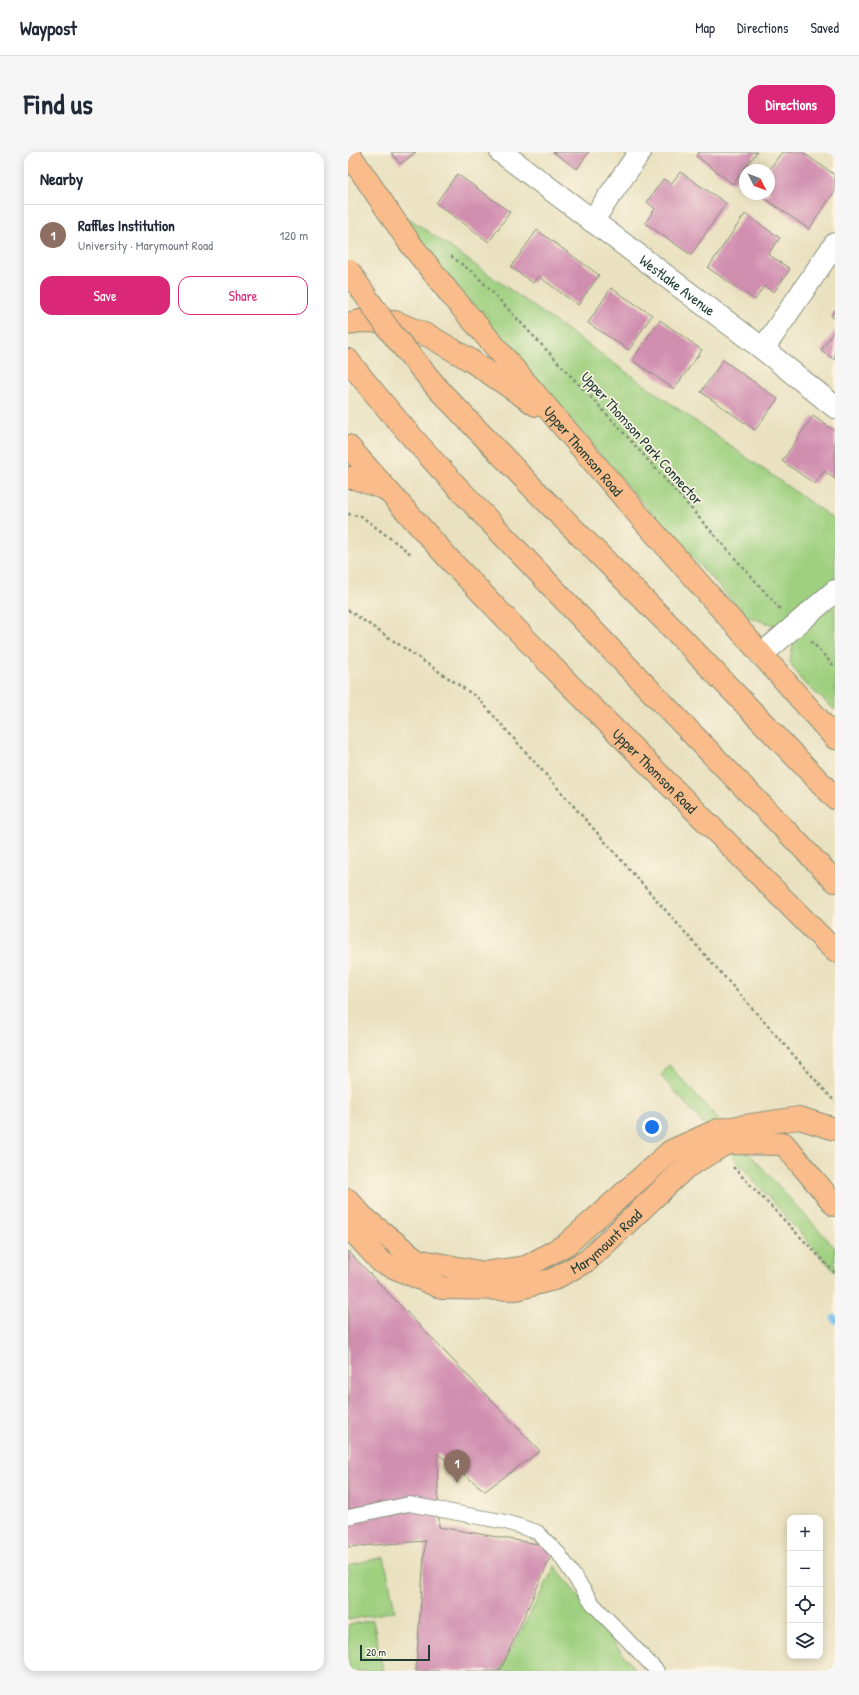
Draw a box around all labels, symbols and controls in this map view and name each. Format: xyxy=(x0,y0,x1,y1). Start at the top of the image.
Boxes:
text: Waypost xyxy=(20,15,77,41)
text: Map xyxy=(695,18,715,37)
text: Directions xyxy=(737,18,788,37)
text: Saved xyxy=(810,18,839,37)
text: Find us xyxy=(24,85,93,123)
button: Directions xyxy=(748,85,835,124)
north arrow xyxy=(739,164,775,200)
text: Nearby xyxy=(40,167,83,190)
text: Raffles Institution xyxy=(78,215,175,236)
text: 1 xyxy=(51,226,55,244)
text: 120 m xyxy=(280,226,308,244)
text: University · Marymount Road xyxy=(78,236,213,254)
street label: Westlake Avenue xyxy=(635,249,720,320)
button: Save xyxy=(40,276,170,315)
button: Share xyxy=(178,276,308,315)
street label: Upper Thomson Park Connector xyxy=(576,367,708,509)
street label: Upper Thomson Road xyxy=(539,401,628,500)
street label: Upper Thomson Road xyxy=(608,723,702,818)
your location xyxy=(642,1117,662,1137)
street label: Marymount Road xyxy=(566,1204,646,1278)
pin: 1 xyxy=(444,1450,470,1483)
map controls xyxy=(787,1515,823,1659)
button: + xyxy=(787,1515,823,1551)
button: − xyxy=(787,1551,823,1587)
button: locate xyxy=(787,1587,823,1623)
button: layers xyxy=(787,1623,823,1659)
scale bar xyxy=(360,1643,430,1662)
text: 20 m xyxy=(366,1645,386,1659)

